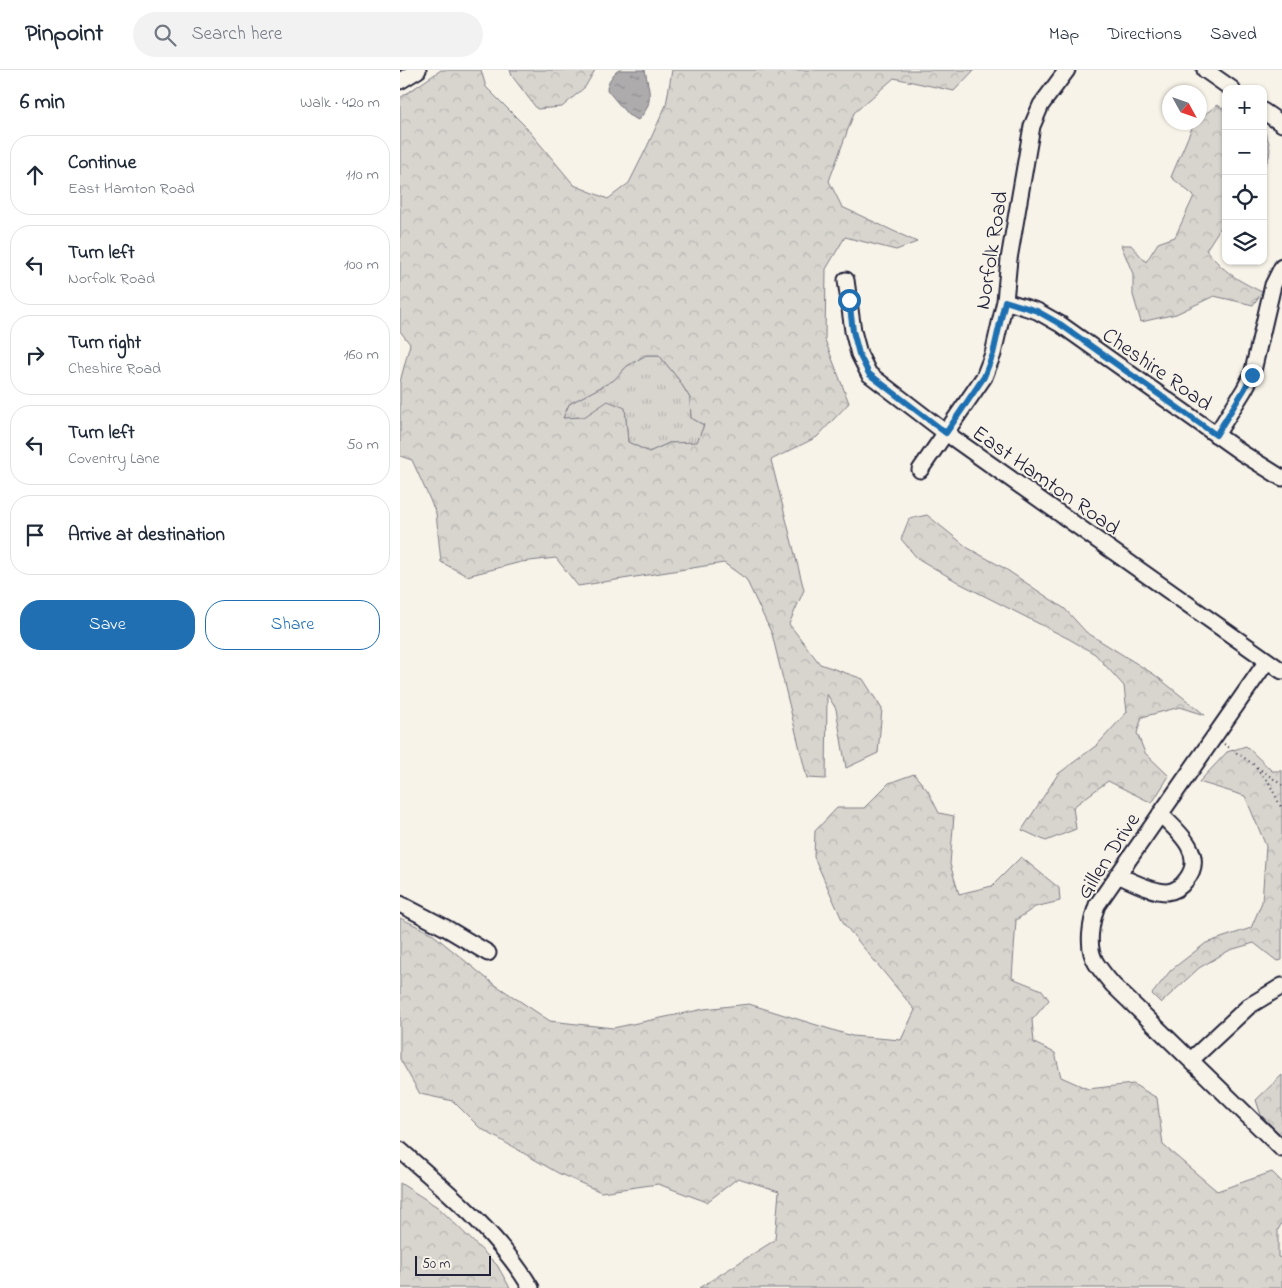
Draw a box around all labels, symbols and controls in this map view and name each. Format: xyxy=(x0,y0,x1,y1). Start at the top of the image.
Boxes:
search box xyxy=(133,12,483,57)
text: Pinpoint xyxy=(25,17,103,52)
icon: search xyxy=(151,21,179,49)
text: Search here xyxy=(191,21,282,48)
text: Map xyxy=(1049,22,1079,48)
text: Directions xyxy=(1107,22,1182,48)
text: Saved xyxy=(1210,22,1257,48)
north arrow xyxy=(1162,85,1207,130)
map controls xyxy=(1222,85,1267,265)
button: + xyxy=(1222,85,1267,130)
text: 6 min xyxy=(20,88,65,118)
text: Walk · 420 m xyxy=(300,91,380,115)
button: − xyxy=(1222,130,1267,175)
text: Continue xyxy=(68,150,136,177)
icon: ahead xyxy=(21,161,49,189)
text: 110 m xyxy=(345,163,379,187)
button: locate xyxy=(1222,175,1267,220)
text: East Hamton Road xyxy=(68,177,195,201)
street label: Norfolk Road xyxy=(968,189,1018,312)
button: layers xyxy=(1222,220,1267,265)
text: Turn left xyxy=(68,240,135,267)
icon: left xyxy=(21,251,49,279)
text: 100 m xyxy=(344,253,379,277)
text: Norfolk Road xyxy=(68,267,155,291)
route start xyxy=(838,289,861,312)
street label: Cheshire Road xyxy=(1095,321,1218,420)
text: Turn right xyxy=(68,330,141,357)
icon: right xyxy=(21,341,49,369)
text: 160 m xyxy=(344,343,379,367)
text: Cheshire Road xyxy=(68,357,161,381)
route end xyxy=(1241,364,1264,387)
street label: East Hamton Road xyxy=(965,418,1126,544)
text: Turn left xyxy=(68,420,135,447)
icon: left xyxy=(21,431,49,459)
text: 50 m xyxy=(347,433,379,457)
text: Coventry Lane xyxy=(68,447,160,471)
icon: arrive xyxy=(21,521,49,549)
text: Arrive at destination xyxy=(68,522,225,549)
button: Save xyxy=(20,600,195,650)
button: Share xyxy=(205,600,380,650)
street label: Gillen Drive xyxy=(1070,807,1150,906)
scale bar xyxy=(415,1253,491,1276)
text: 50 m xyxy=(422,1254,450,1275)

